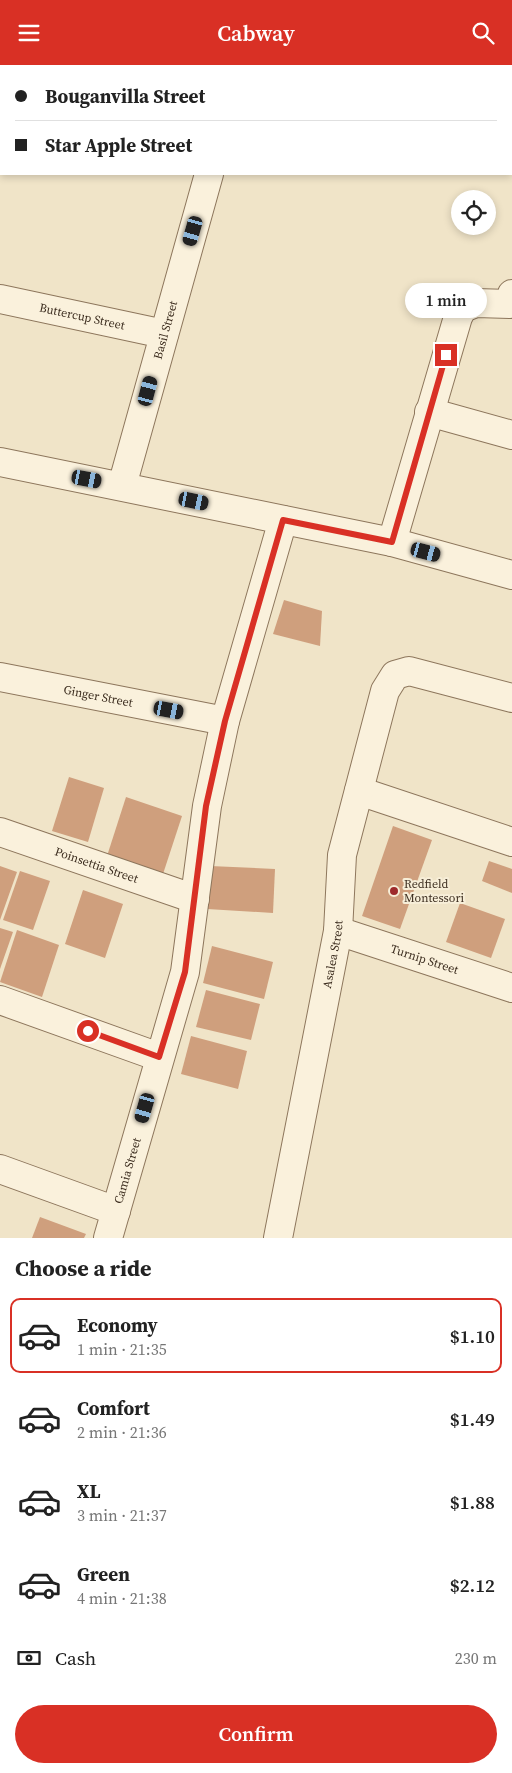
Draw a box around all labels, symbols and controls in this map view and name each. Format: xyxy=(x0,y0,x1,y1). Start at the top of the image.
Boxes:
text: Cabway xyxy=(217,18,295,48)
icon: menu xyxy=(15,19,43,47)
icon: search xyxy=(469,19,497,47)
text: Bouganvilla Street xyxy=(45,83,205,109)
text: Star Apple Street xyxy=(45,132,192,158)
map controls xyxy=(451,190,496,235)
button: locate xyxy=(451,190,496,235)
car xyxy=(181,215,204,247)
callout: 1 min xyxy=(405,283,487,317)
text: 1 min xyxy=(425,289,467,311)
street label: Basil Street xyxy=(150,299,181,361)
street label: Buttercup Street xyxy=(38,300,126,333)
route end xyxy=(435,344,457,366)
car xyxy=(136,375,159,407)
car xyxy=(70,469,103,489)
car xyxy=(177,491,210,511)
car xyxy=(409,541,442,563)
street label: Ginger Street xyxy=(62,682,134,711)
car xyxy=(152,700,185,720)
street label: Poinsettia Street xyxy=(53,843,140,887)
place label: Redfield Montessori xyxy=(404,876,464,906)
marker: Redfield Montessori xyxy=(388,885,400,897)
street label: Asalea Street xyxy=(319,920,347,990)
street label: Turnip Street xyxy=(388,941,461,978)
route start xyxy=(77,1020,99,1042)
car xyxy=(133,1092,156,1124)
street label: Camia Street xyxy=(110,1136,145,1206)
text: Choose a ride xyxy=(15,1253,152,1283)
text: Economy xyxy=(77,1312,158,1338)
icon: car xyxy=(17,1313,62,1358)
text: $1.10 xyxy=(450,1323,495,1349)
text: 1 min · 21:35 xyxy=(77,1338,167,1360)
text: Comfort xyxy=(77,1395,150,1421)
icon: car xyxy=(17,1396,62,1441)
text: $1.49 xyxy=(450,1406,495,1432)
text: 2 min · 21:36 xyxy=(77,1421,167,1443)
text: XL xyxy=(77,1478,100,1504)
icon: car xyxy=(17,1479,62,1524)
text: $1.88 xyxy=(450,1489,495,1515)
text: 3 min · 21:37 xyxy=(77,1504,167,1526)
text: Green xyxy=(77,1561,130,1587)
icon: car xyxy=(17,1562,62,1607)
text: $2.12 xyxy=(450,1572,495,1598)
text: 4 min · 21:38 xyxy=(77,1587,167,1609)
icon: cash xyxy=(15,1644,43,1672)
text: Cash xyxy=(55,1645,96,1671)
text: 230 m xyxy=(455,1647,497,1669)
button: Confirm xyxy=(15,1705,497,1763)

